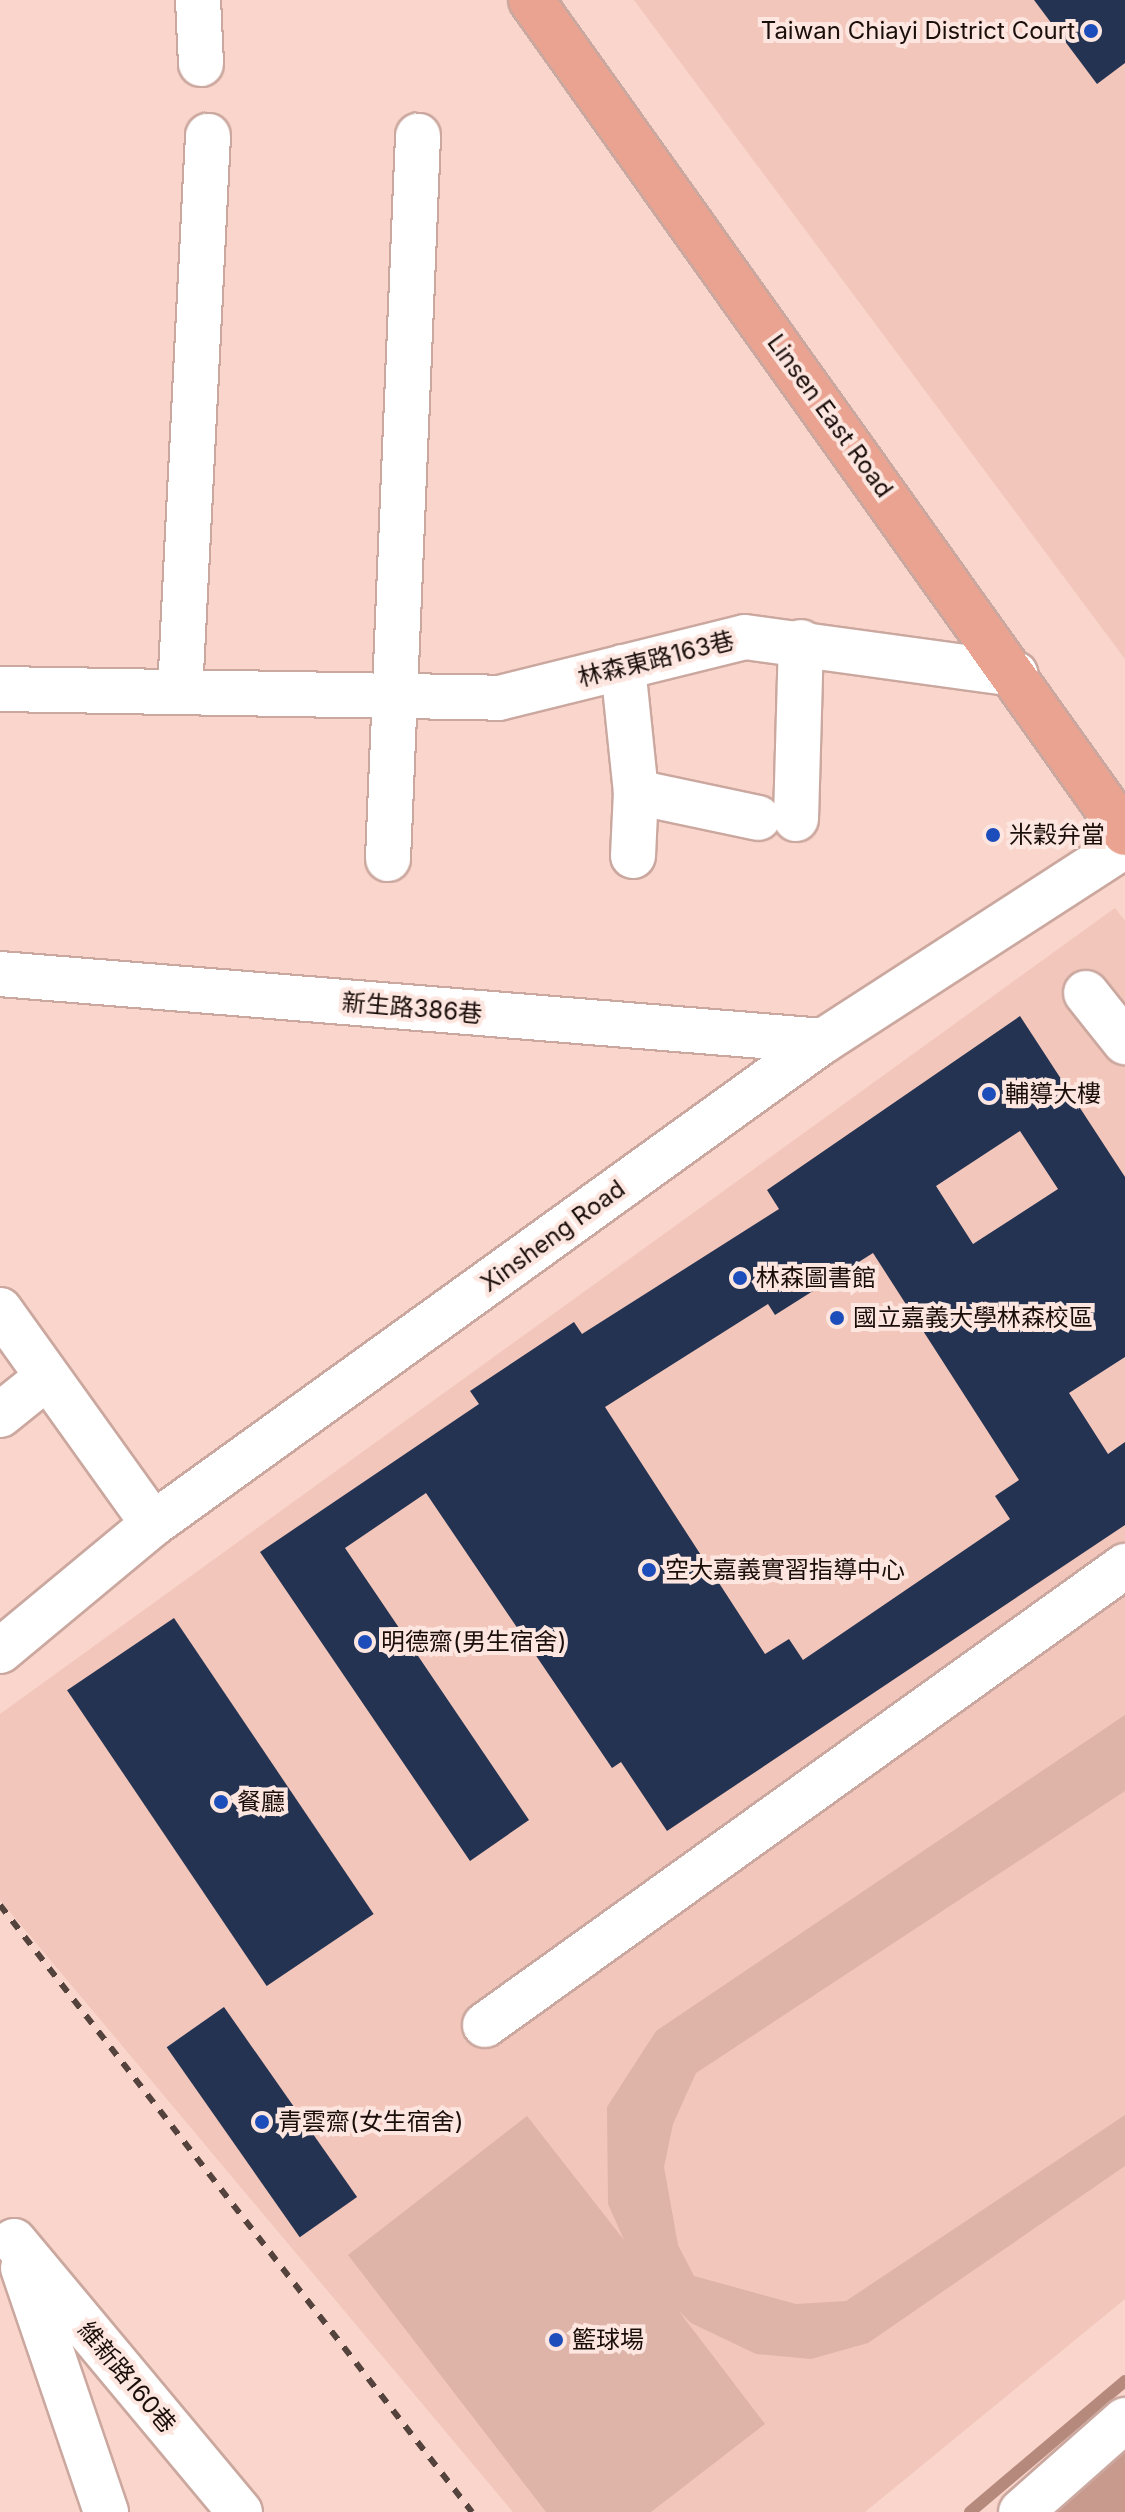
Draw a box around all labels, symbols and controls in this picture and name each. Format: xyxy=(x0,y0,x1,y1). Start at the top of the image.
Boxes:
place label: Taiwan Chiayi District Court xyxy=(761,17,1075,45)
marker: Taiwan Chiayi District Court xyxy=(1082,22,1100,40)
street label: Linsen East Road xyxy=(761,329,899,503)
street label: 林森東路163巷 xyxy=(575,626,737,692)
place label: 米穀弁當 xyxy=(1009,821,1105,849)
marker: 米穀弁當 xyxy=(984,826,1002,844)
street label: 新生路386巷 xyxy=(341,988,483,1028)
place label: 輔導大樓 xyxy=(1005,1080,1101,1108)
marker: 輔導大樓 xyxy=(980,1085,998,1103)
street label: Xinsheng Road xyxy=(475,1174,631,1298)
place label: 林森圖書館 xyxy=(756,1264,876,1292)
marker: 林森圖書館 xyxy=(731,1269,749,1287)
place label: 國立嘉義大學林森校區 xyxy=(853,1304,1093,1332)
marker: 國立嘉義大學林森校區 xyxy=(828,1309,846,1327)
place label: 空大嘉義實習指導中心 xyxy=(665,1556,905,1584)
marker: 空大嘉義實習指導中心 xyxy=(640,1561,658,1579)
place label: 明德齋(男生宿舍) xyxy=(381,1628,567,1656)
marker: 明德齋(男生宿舍) xyxy=(356,1633,374,1651)
place label: 餐廳 xyxy=(237,1788,285,1816)
marker: 餐廳 xyxy=(212,1793,230,1811)
place label: 青雲齋(女生宿舍) xyxy=(278,2108,464,2136)
marker: 青雲齋(女生宿舍) xyxy=(253,2113,271,2131)
street label: 維新路160巷 xyxy=(72,2316,182,2438)
place label: 籃球場 xyxy=(572,2326,644,2354)
marker: 籃球場 xyxy=(547,2331,565,2349)

